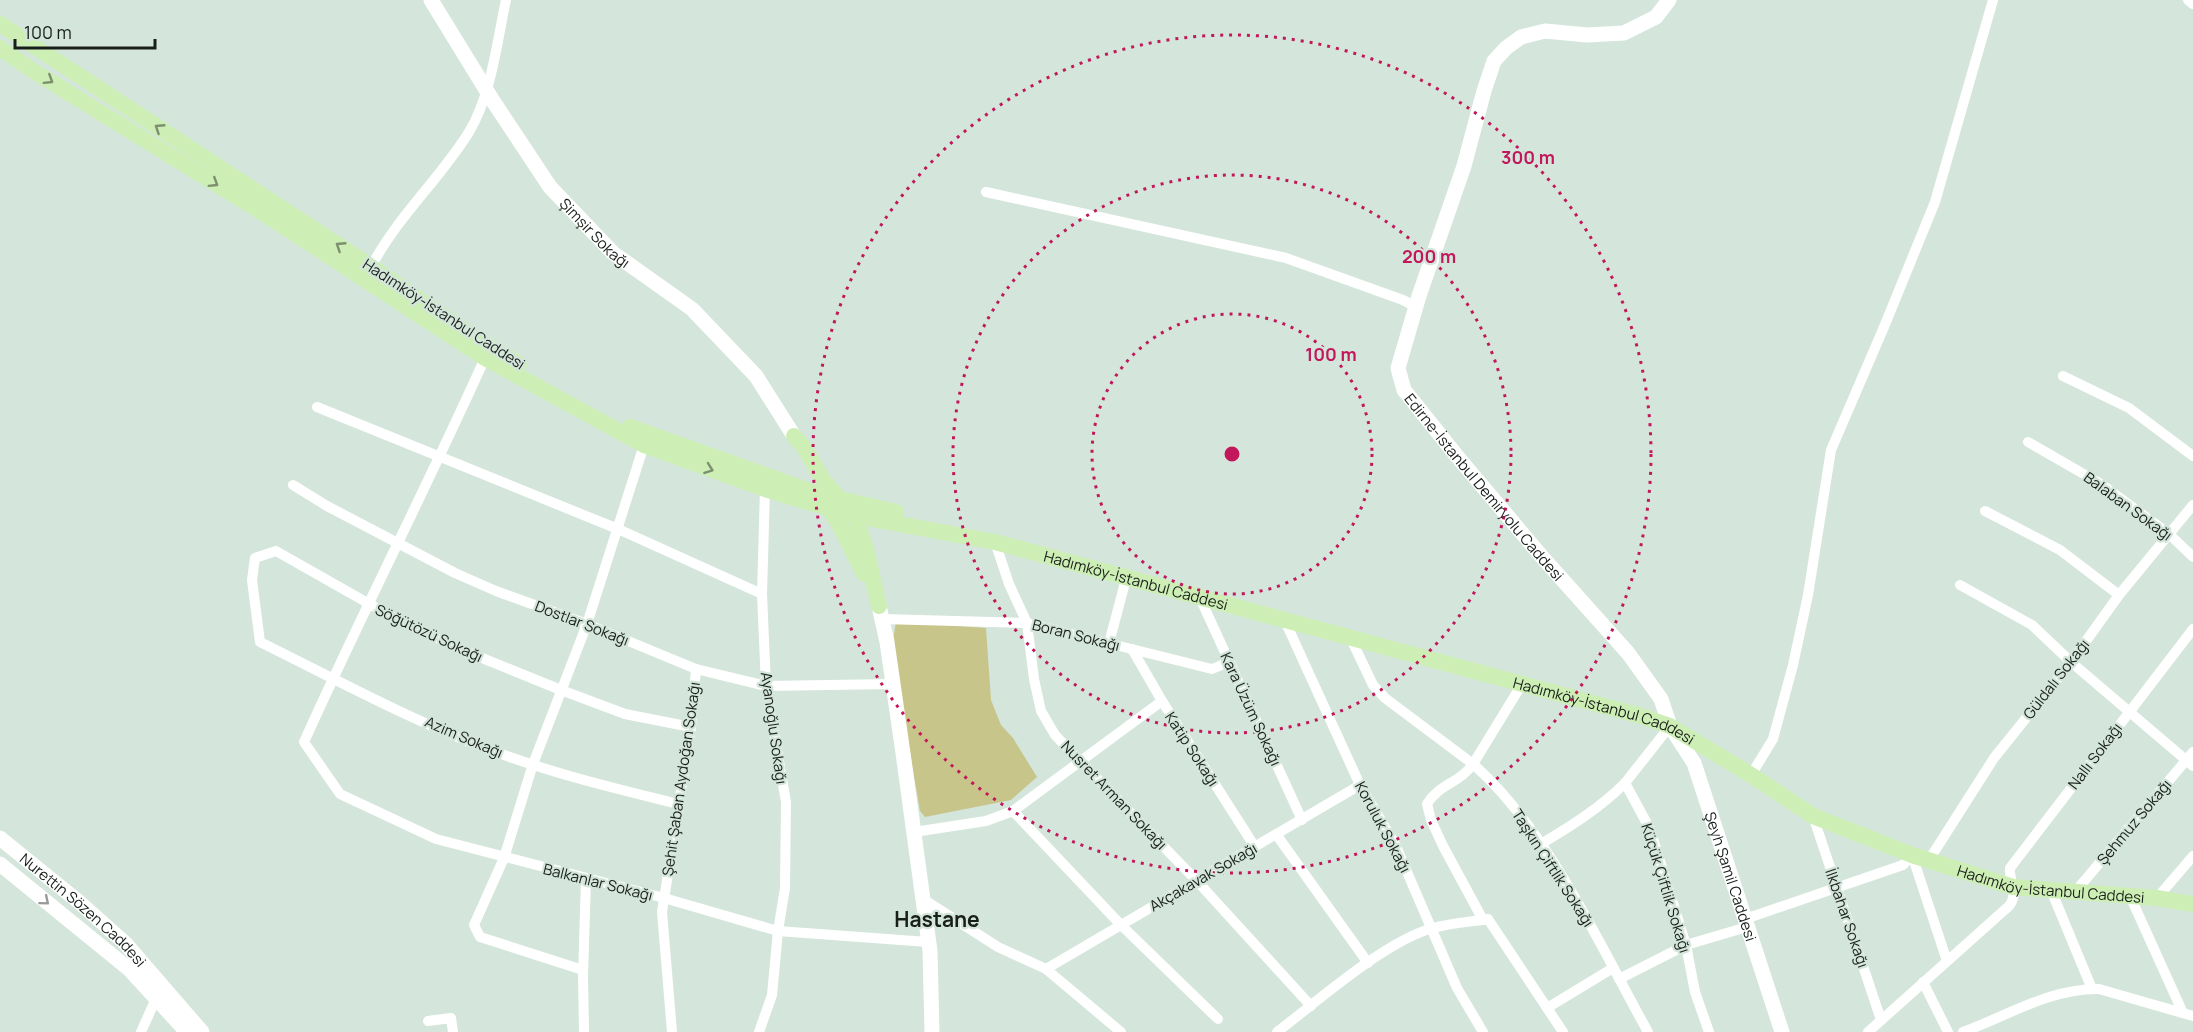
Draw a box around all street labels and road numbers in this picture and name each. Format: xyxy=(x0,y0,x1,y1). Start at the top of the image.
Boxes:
street label: Şimşir Sokağı xyxy=(555,193,634,272)
street label: Hadımköy-İstanbul Caddesi xyxy=(359,254,529,374)
street label: Edirne-İstanbul Demiryolu Caddesi xyxy=(1400,389,1569,585)
street label: Balaban Sokağı xyxy=(2079,467,2177,545)
street label: Hadımköy-İstanbul Caddesi xyxy=(1042,545,1230,615)
street label: Dostlar Sokağı xyxy=(532,595,632,651)
street label: Söğütözü Sokağı xyxy=(372,599,486,667)
street label: Boran Sokağı xyxy=(1030,614,1122,656)
street label: Güldalı Sokağı xyxy=(2018,635,2094,723)
street label: Kara Üzüm Sokağı xyxy=(1215,649,1287,769)
street label: Ayanoğlu Sokağı xyxy=(756,671,792,785)
street label: Hadımköy-İstanbul Caddesi xyxy=(1511,672,1699,749)
street label: Şehit Şaban Aydoğan Sokağı xyxy=(657,681,705,877)
street label: Katip Sokağı xyxy=(1160,708,1224,790)
street label: Azim Sokağı xyxy=(422,711,506,763)
street label: Nallı Sokağı xyxy=(2063,718,2127,794)
street label: Nusret Arman Sokağı xyxy=(1056,736,1172,854)
street label: Şehmuz Sokağı xyxy=(2092,775,2176,869)
street label: Koruluk Sokağı xyxy=(1350,778,1416,876)
street label: Taşkın Çiftlik Sokağı xyxy=(1507,805,1599,931)
street label: Şeyh Şamil Caddesi xyxy=(1700,809,1762,944)
street label: Küçük Çiftlik Sokağı xyxy=(1636,821,1696,955)
street label: Akçakavak Sokağı xyxy=(1145,838,1261,916)
street label: Nurettin Sözen Caddesi xyxy=(16,848,151,971)
street label: Balkanlar Sokağı xyxy=(541,858,655,906)
street label: Hadımköy-İstanbul Caddesi xyxy=(1955,859,2145,908)
street label: İlkbahar Sokağı xyxy=(1820,866,1874,970)

